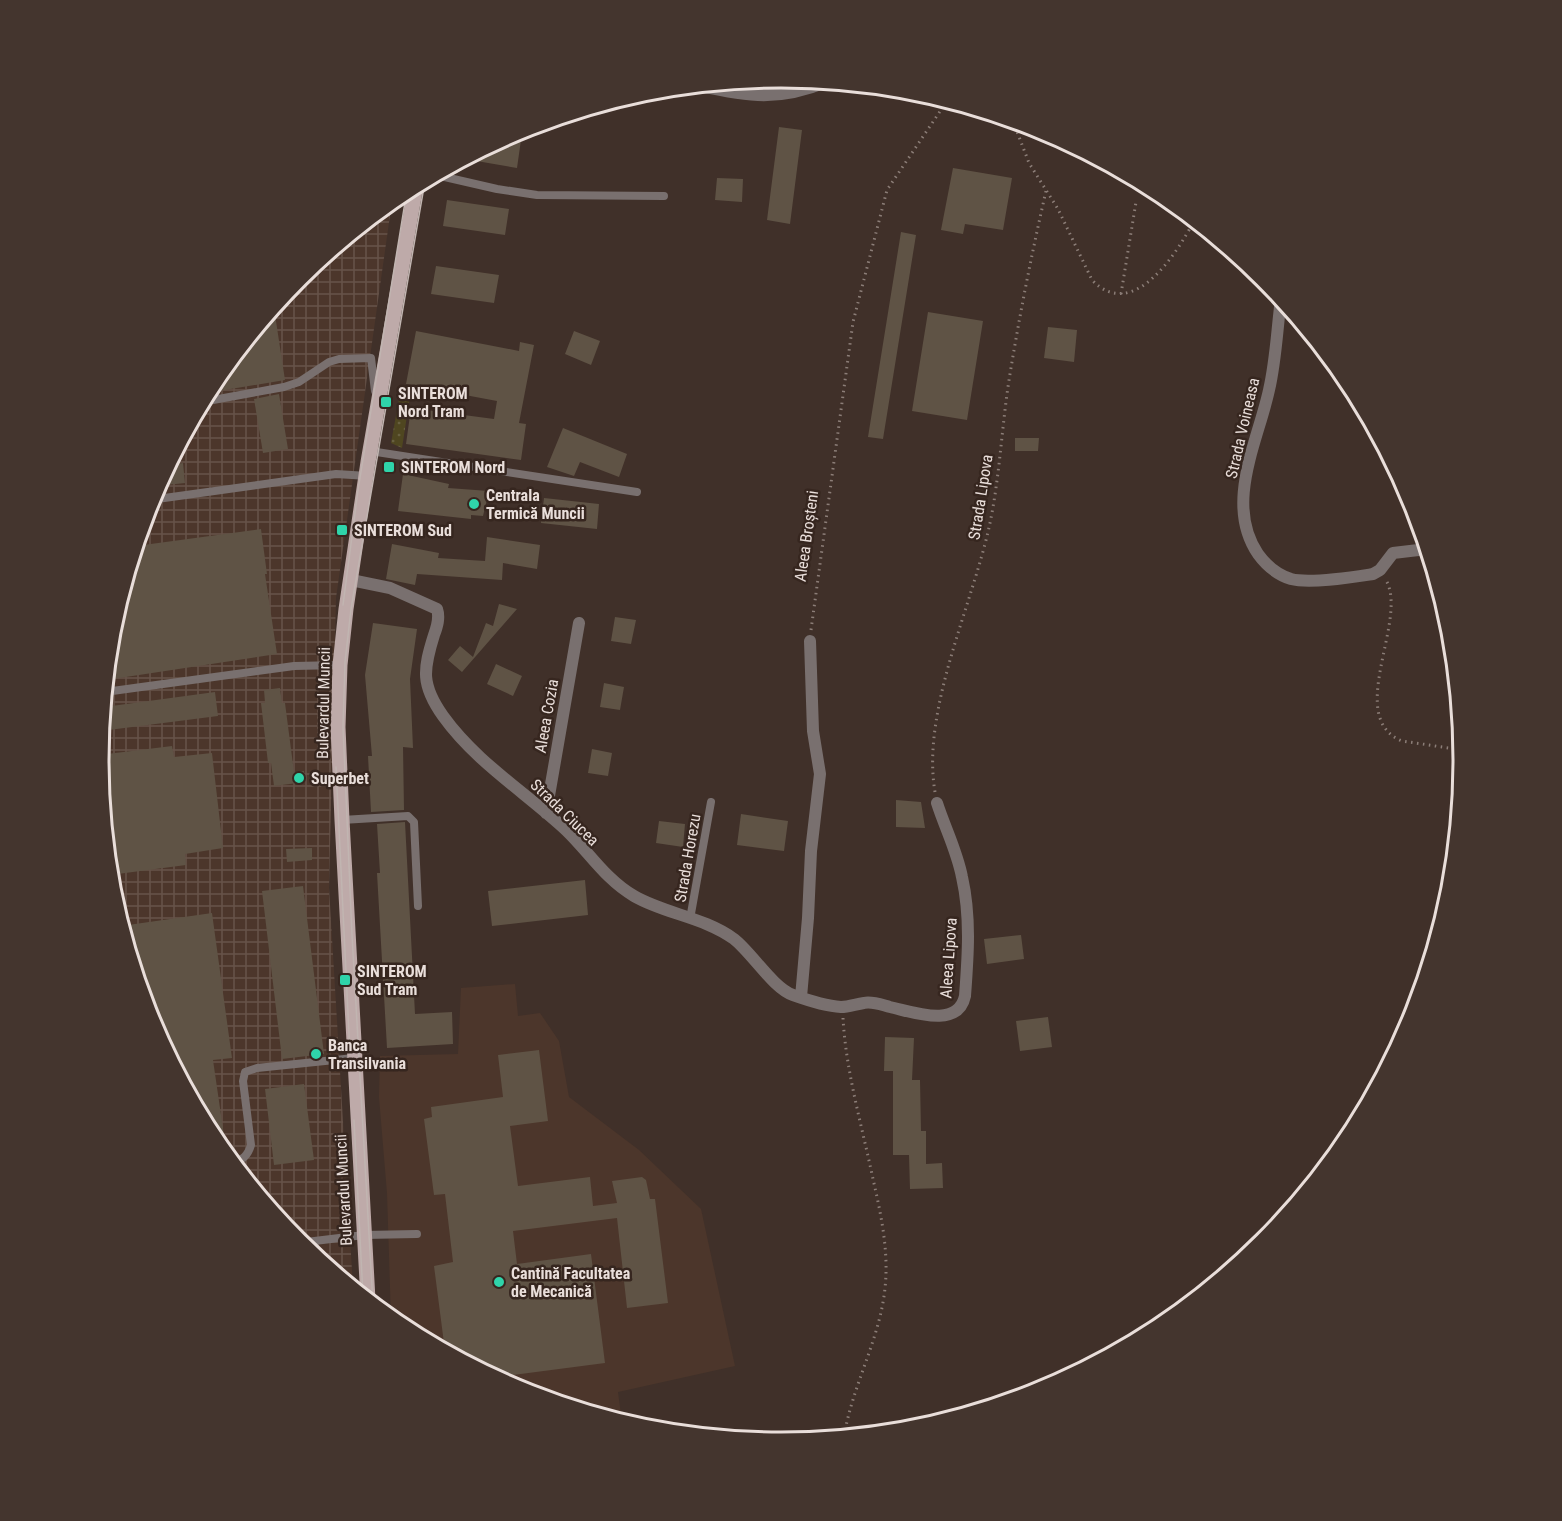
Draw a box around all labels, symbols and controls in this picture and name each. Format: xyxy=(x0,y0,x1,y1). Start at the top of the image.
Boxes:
street label: Strada Voineasa xyxy=(1222,376,1263,480)
place label: SINTEROM Nord Tram xyxy=(398,384,468,421)
marker: SINTEROM Nord Tram xyxy=(379,395,393,409)
street label: Strada Lipova xyxy=(964,453,997,541)
place label: SINTEROM Nord xyxy=(401,458,505,477)
marker: SINTEROM Nord xyxy=(382,460,396,474)
place label: Centrala Termică Muncii xyxy=(486,486,585,523)
street label: Aleea Broșteni xyxy=(791,489,823,583)
marker: Centrala Termică Muncii xyxy=(467,497,481,511)
place label: SINTEROM Sud xyxy=(354,521,452,540)
marker: SINTEROM Sud xyxy=(335,523,349,537)
street label: Bulevardul Muncii xyxy=(313,647,334,759)
street label: Aleea Cozia xyxy=(531,678,562,754)
place label: Superbet xyxy=(311,769,369,788)
marker: Superbet xyxy=(292,771,306,785)
street label: Strada Ciucea xyxy=(527,775,603,850)
street label: Strada Horezu xyxy=(670,812,705,904)
street label: Aleea Lipova xyxy=(936,917,961,999)
place label: SINTEROM Sud Tram xyxy=(357,962,427,999)
marker: SINTEROM Sud Tram xyxy=(338,973,352,987)
place label: Banca Transilvania xyxy=(328,1036,406,1073)
marker: Banca Transilvania xyxy=(309,1047,323,1061)
street label: Bulevardul Muncii xyxy=(331,1134,356,1246)
place label: Cantină Facultatea de Mecanică xyxy=(511,1264,631,1301)
marker: Cantină Facultatea de Mecanică xyxy=(492,1275,506,1289)

